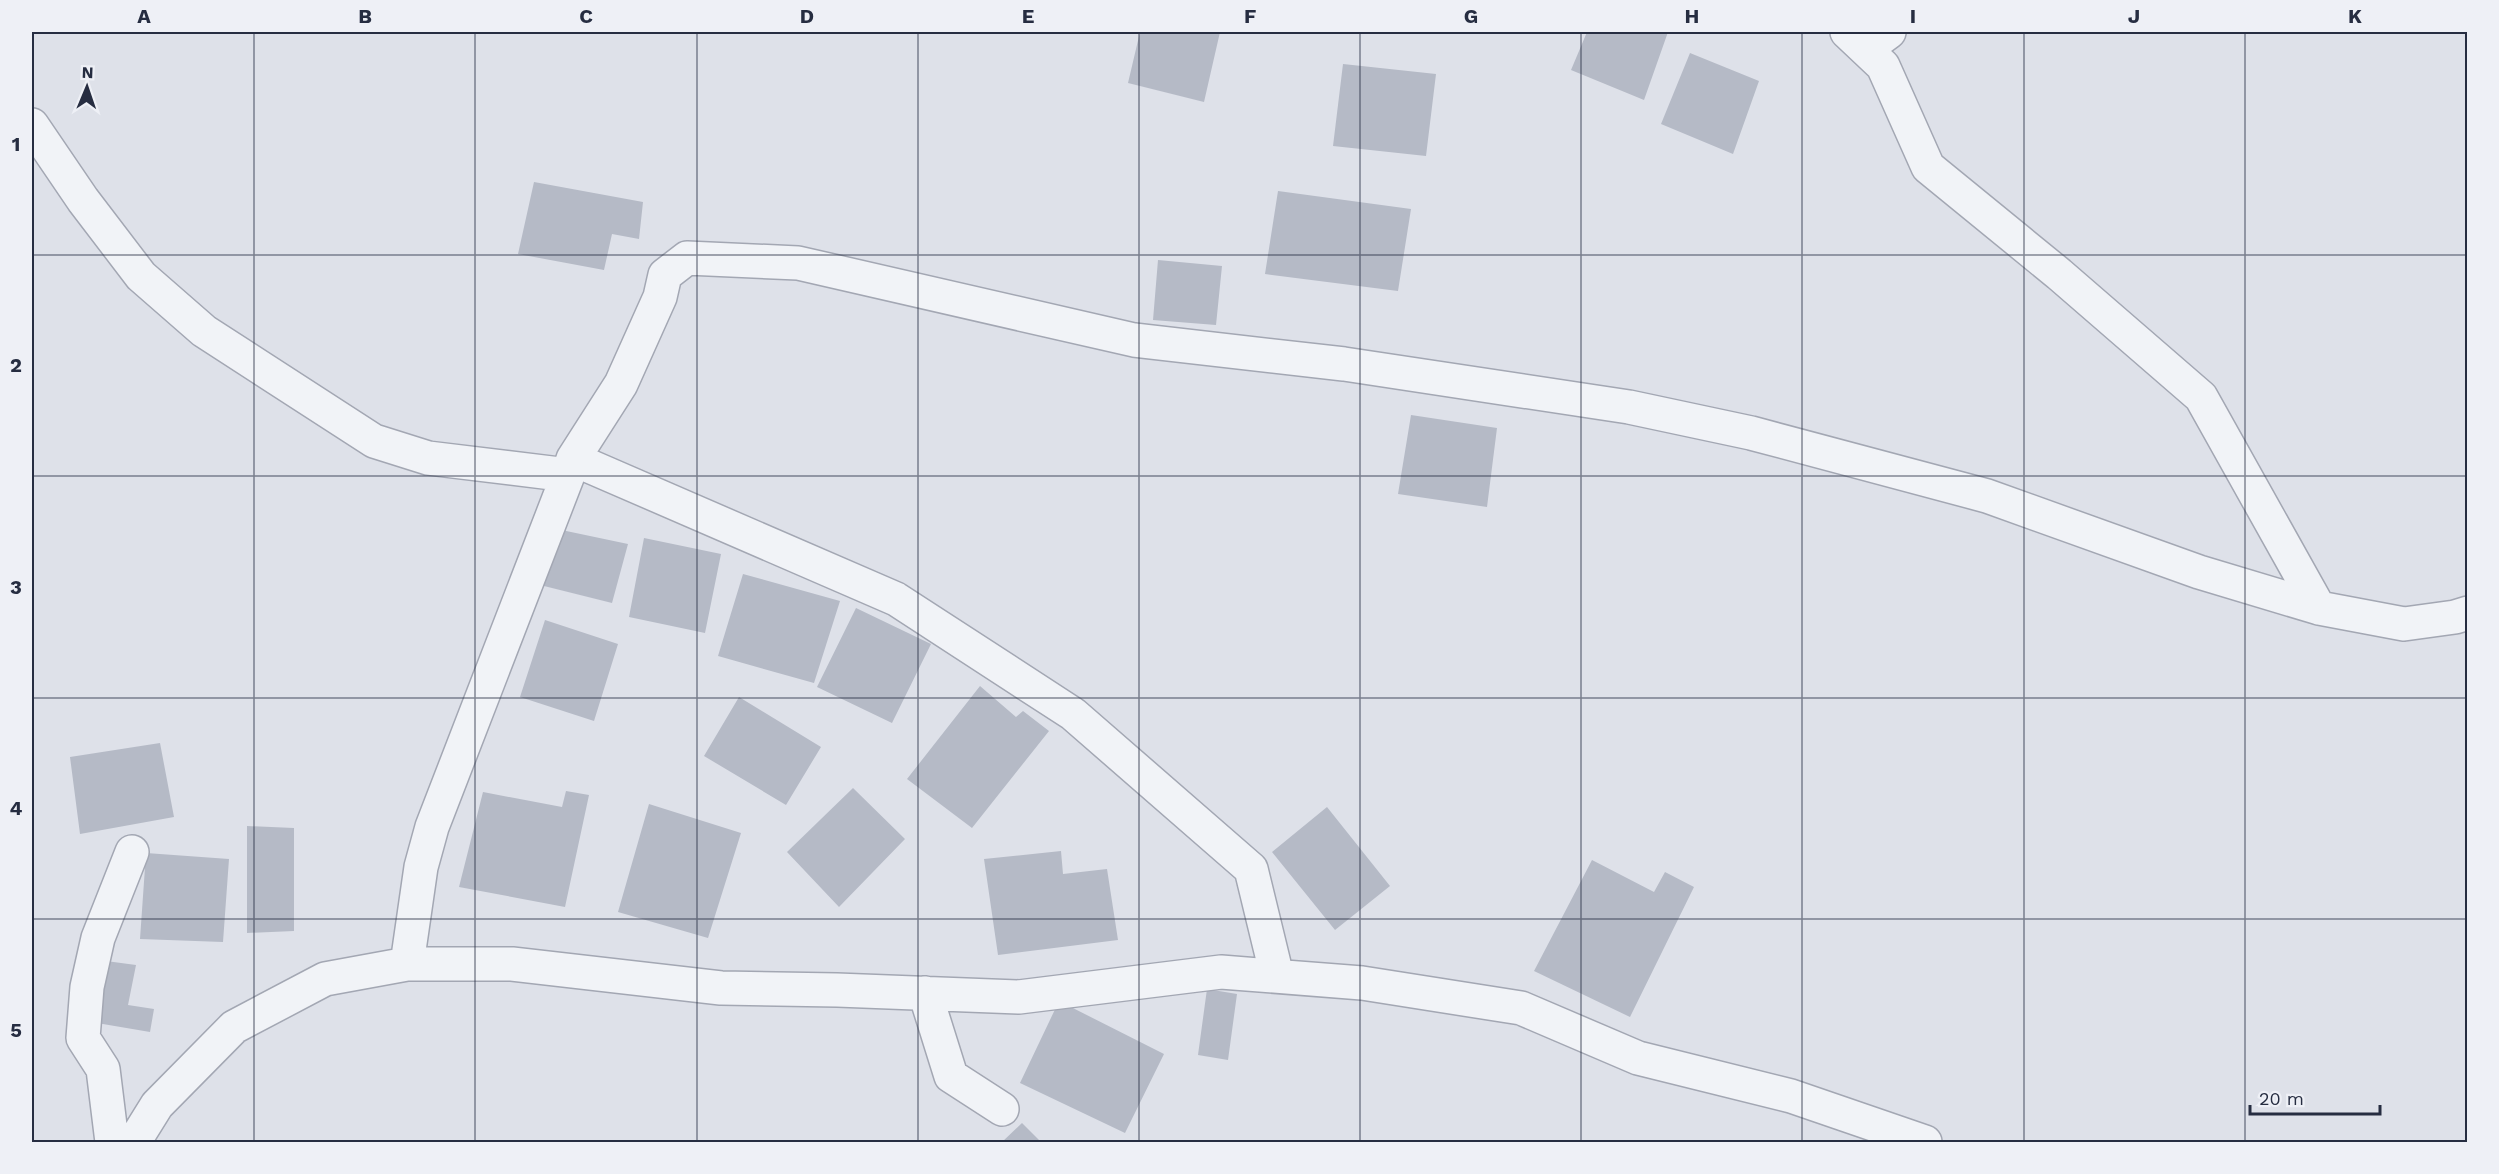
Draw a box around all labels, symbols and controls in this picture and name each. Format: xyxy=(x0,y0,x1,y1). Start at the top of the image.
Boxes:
text: A xyxy=(137,4,151,28)
text: B xyxy=(358,4,372,28)
text: C xyxy=(579,4,593,28)
text: D xyxy=(800,4,814,28)
text: E xyxy=(1022,4,1034,28)
text: F xyxy=(1244,4,1256,28)
text: G xyxy=(1464,4,1478,28)
text: H xyxy=(1685,4,1699,28)
text: I xyxy=(1910,4,1916,28)
text: J xyxy=(2128,4,2140,28)
text: K xyxy=(2348,4,2362,28)
north arrow xyxy=(57,57,117,117)
text: N xyxy=(81,63,94,82)
text: 1 xyxy=(12,132,20,156)
text: 2 xyxy=(10,353,22,377)
text: 3 xyxy=(10,575,22,599)
text: 4 xyxy=(10,796,23,820)
text: 5 xyxy=(10,1018,22,1042)
scale bar xyxy=(2250,1078,2380,1116)
text: 20 m xyxy=(2259,1088,2304,1109)

